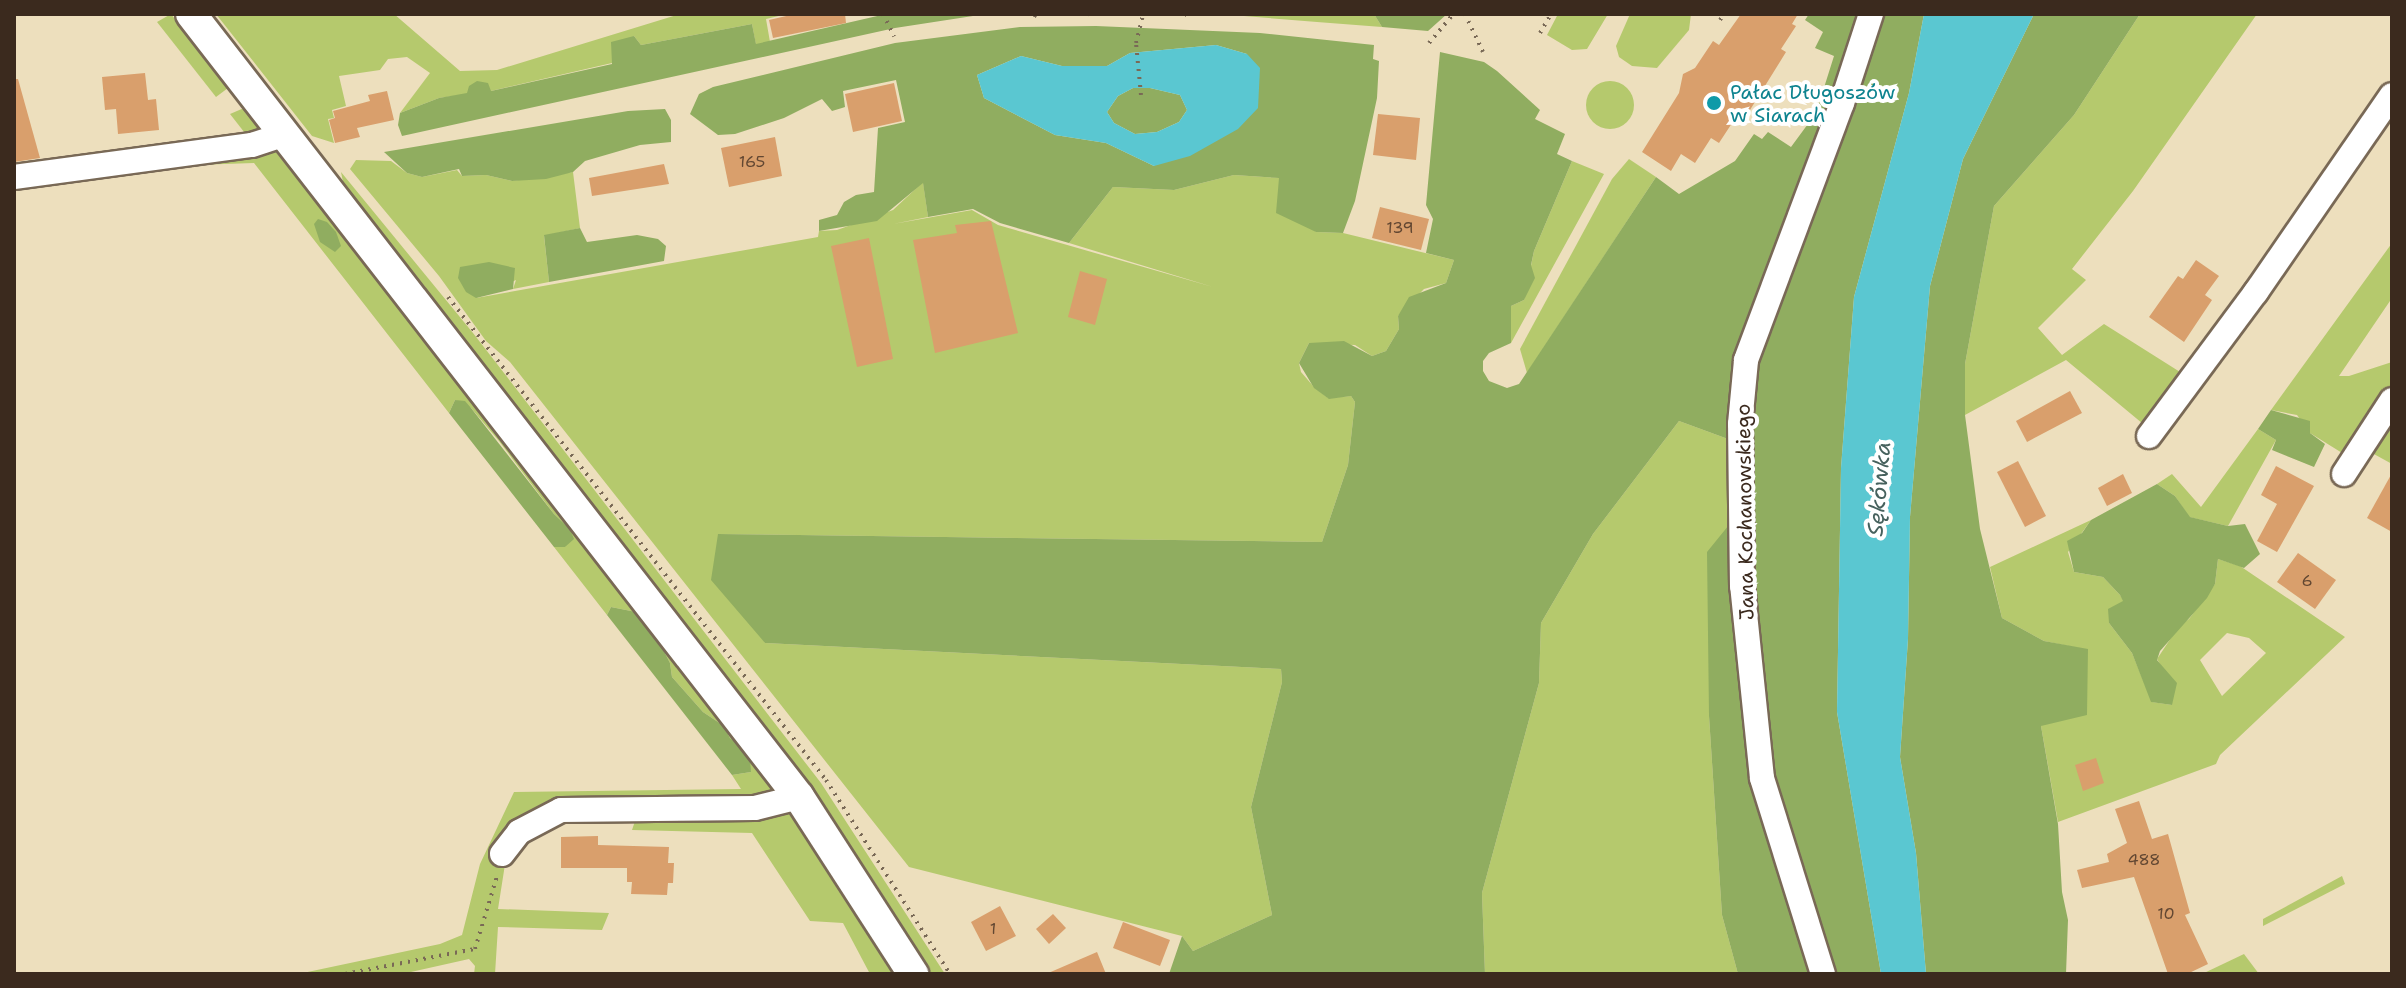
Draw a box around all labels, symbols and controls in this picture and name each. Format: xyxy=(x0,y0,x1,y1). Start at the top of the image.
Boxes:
place label: Pałac Długoszów w Siarach xyxy=(1730,80,1895,127)
marker: Pałac Długoszów w Siarach xyxy=(1705,94,1723,112)
house number: 165 xyxy=(739,152,765,172)
house number: 139 xyxy=(1386,218,1414,238)
street label: Jana Kochanowskiego xyxy=(1731,404,1759,620)
water label: Sękówka xyxy=(1862,441,1896,537)
house number: 6 xyxy=(2301,571,2313,591)
house number: 488 xyxy=(2128,850,2160,870)
house number: 10 xyxy=(2157,904,2175,924)
house number: 1 xyxy=(990,919,996,939)

